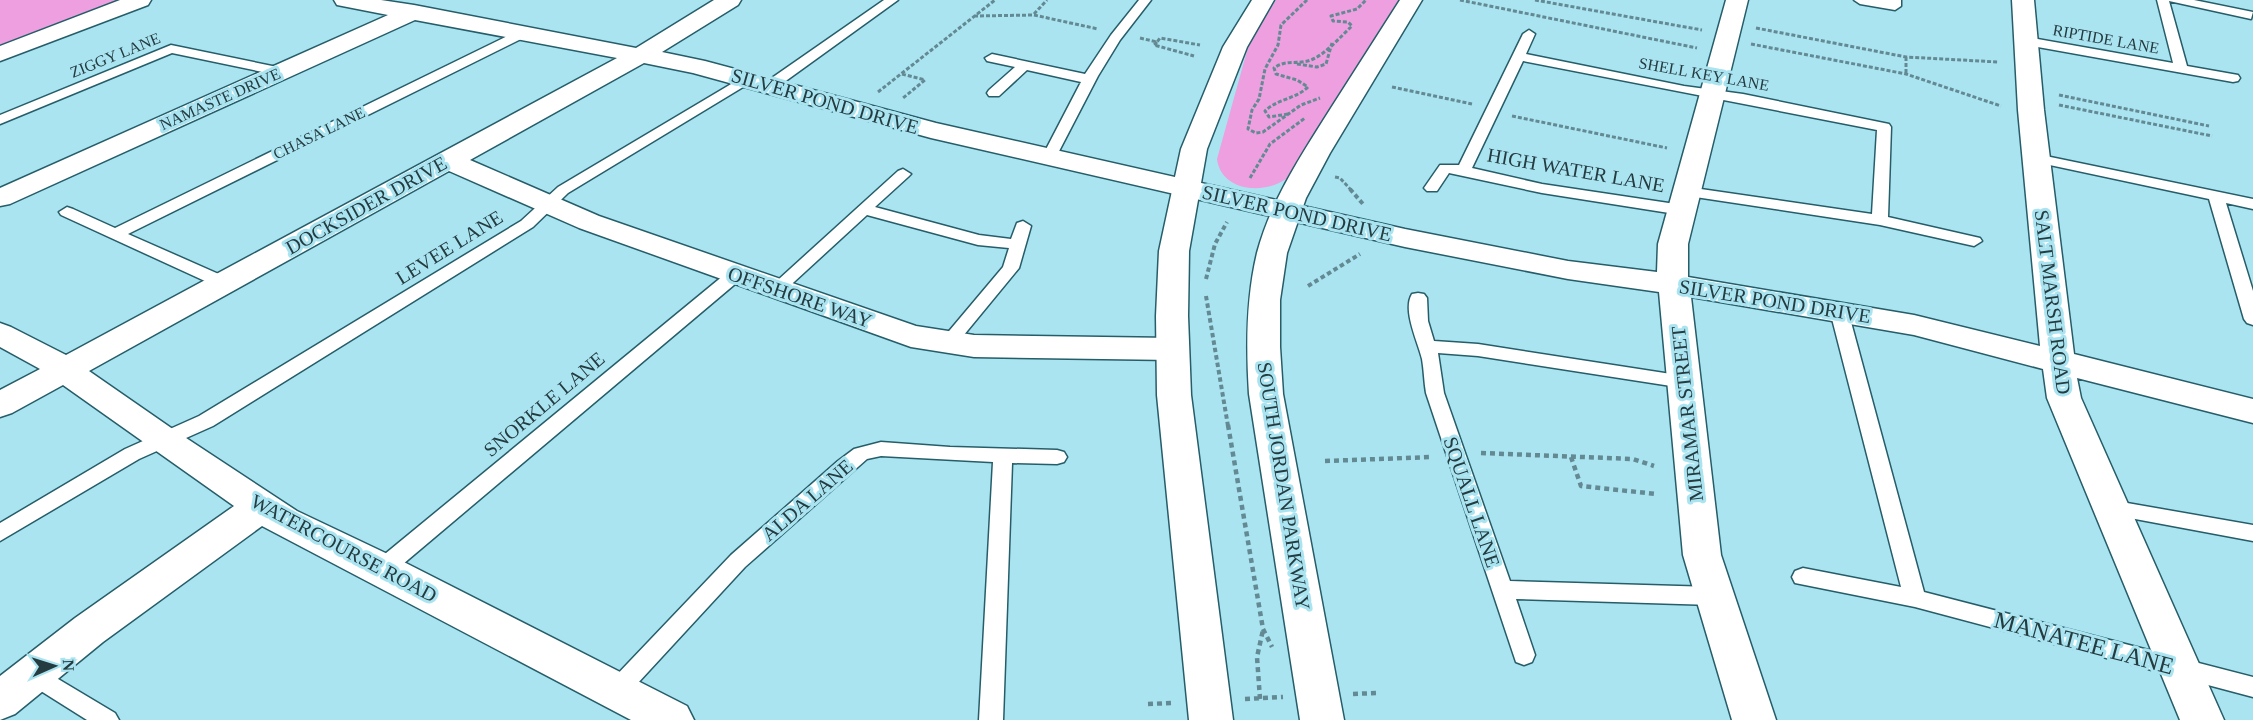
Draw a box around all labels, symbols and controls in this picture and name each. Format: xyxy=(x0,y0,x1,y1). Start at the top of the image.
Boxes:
street label: RIPTIDE LANE xyxy=(2051,21,2161,57)
street label: ZIGGY LANE xyxy=(67,29,163,81)
street label: SHELL KEY LANE xyxy=(1637,54,1771,94)
street label: SILVER POND DRIVE xyxy=(729,64,921,138)
street label: NAMASTE DRIVE xyxy=(157,65,283,133)
street label: CHASA LANE xyxy=(270,103,368,163)
street label: HIGH WATER LANE xyxy=(1486,144,1666,196)
street label: DOCKSIDER DRIVE xyxy=(282,152,450,258)
street label: SILVER POND DRIVE xyxy=(1200,180,1394,246)
street label: LEVEE LANE xyxy=(392,205,506,289)
street label: SALT MARSH ROAD xyxy=(2031,209,2075,395)
street label: OFFSHORE WAY xyxy=(725,262,875,332)
street label: SILVER POND DRIVE xyxy=(1678,275,1872,327)
street label: MIRAMAR STREET xyxy=(1667,325,1707,503)
street label: SNORKLE LANE xyxy=(479,347,609,461)
street label: SOUTH JORDAN PARKWAY xyxy=(1254,360,1314,612)
street label: SQUALL LANE xyxy=(1439,434,1505,570)
street label: ALDA LANE xyxy=(757,455,857,545)
street label: WATERCOURSE ROAD xyxy=(247,490,441,606)
street label: MANATEE LANE xyxy=(1991,607,2177,679)
north arrow xyxy=(24,636,84,696)
text: N xyxy=(60,659,77,672)

